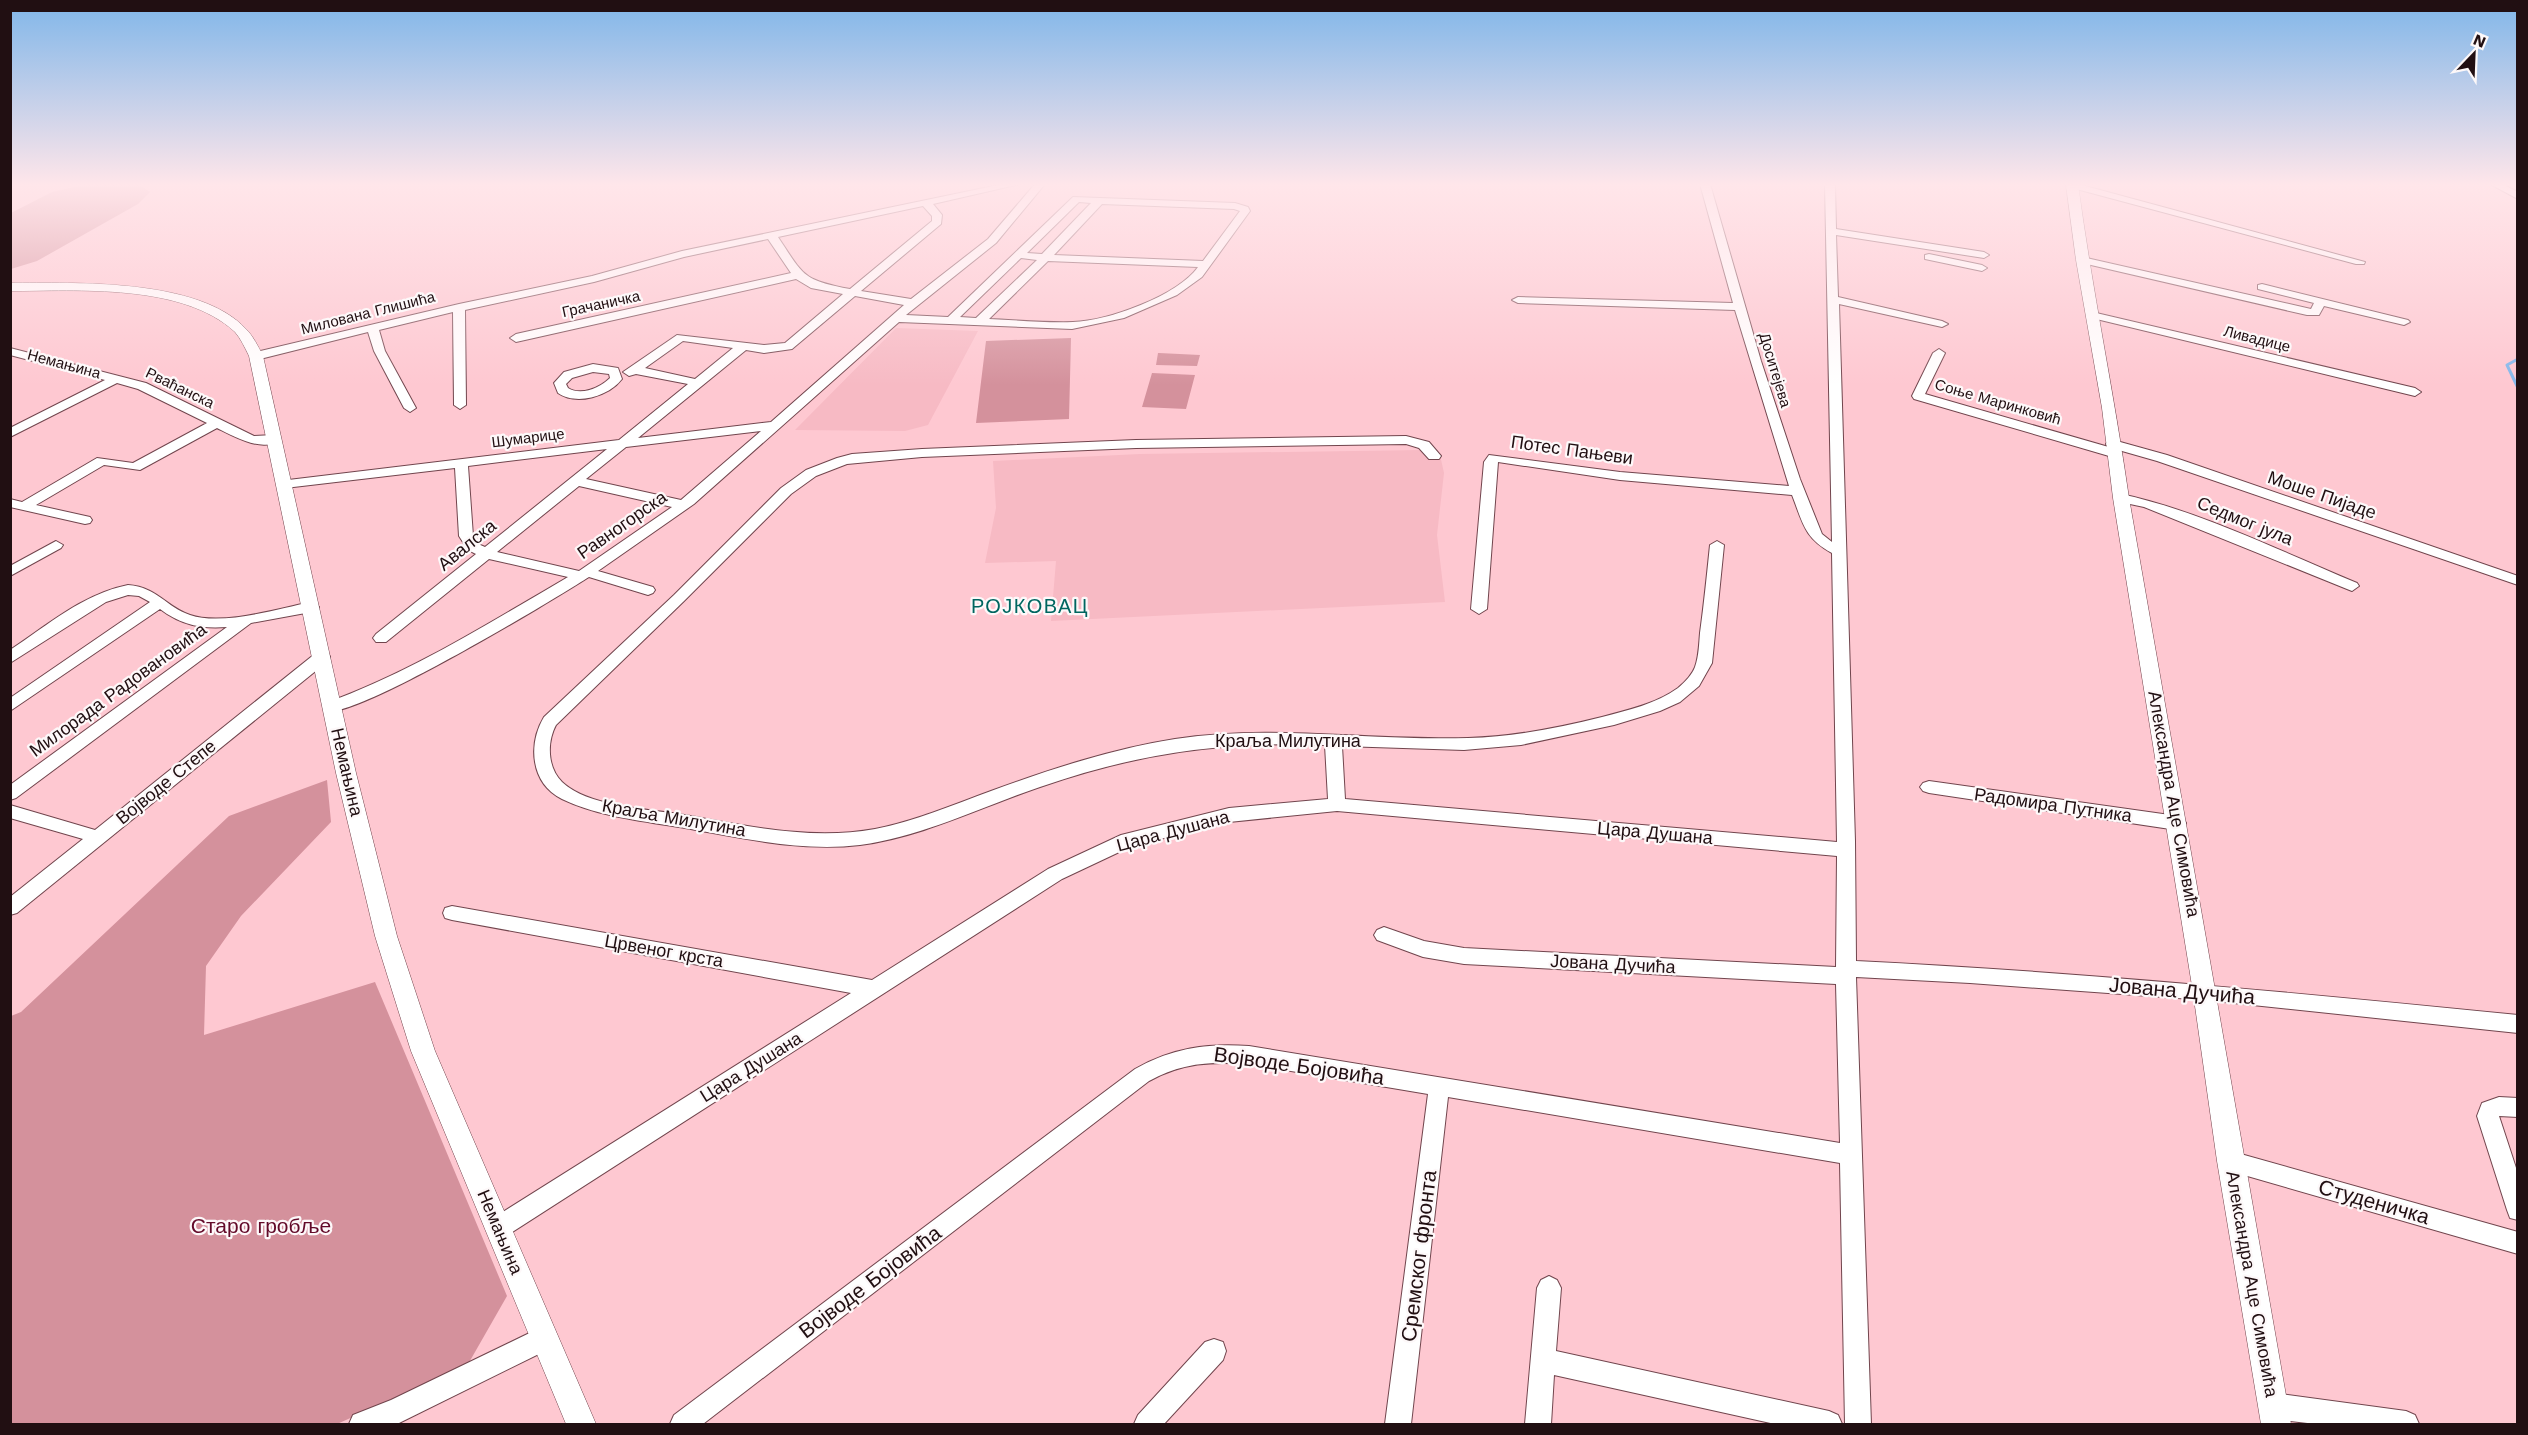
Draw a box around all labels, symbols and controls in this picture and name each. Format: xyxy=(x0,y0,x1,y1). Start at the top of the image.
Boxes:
north arrow xyxy=(2444,24,2504,84)
text: N xyxy=(2470,30,2489,52)
street label: Милована Глишића xyxy=(299,287,438,338)
street label: Грачаничка xyxy=(560,287,642,321)
street label: Ливадице xyxy=(2222,322,2292,356)
street label: Доситејева xyxy=(1755,330,1795,410)
street label: Немањина xyxy=(25,346,103,383)
street label: Рваћанска xyxy=(143,364,218,413)
street label: Соње Маринковић xyxy=(1933,375,2063,429)
street label: Шумарице xyxy=(491,425,565,451)
street label: Потес Пањеви xyxy=(1510,431,1634,468)
street label: Моше Пијаде xyxy=(2265,466,2379,523)
street label: Равногорска xyxy=(573,485,671,563)
street label: Седмог јула xyxy=(2194,492,2297,550)
street label: Авалска xyxy=(433,514,501,575)
district label: РОЈКОВАЦ xyxy=(971,594,1089,618)
street label: Милорада Радовановића xyxy=(25,618,211,761)
street label: Александра Аце Симовића xyxy=(2144,689,2205,920)
street label: Немањина xyxy=(327,726,368,819)
street label: Краља Милутина xyxy=(1215,730,1362,751)
street label: Војводе Степе xyxy=(111,735,220,828)
street label: Радомира Путника xyxy=(1973,783,2134,826)
street label: Краља Милутина xyxy=(600,795,749,841)
street label: Цара Душана xyxy=(1114,805,1233,856)
street label: Цара Душана xyxy=(1596,817,1715,848)
street label: Црвеног крста xyxy=(603,930,726,971)
street label: Јована Дучића xyxy=(1550,950,1677,977)
street label: Јована Дучића xyxy=(2108,972,2256,1009)
street label: Цара Душана xyxy=(696,1026,806,1106)
street label: Војводе Бојовића xyxy=(1212,1041,1386,1090)
street label: Сремског фронта xyxy=(1396,1168,1441,1343)
street label: Александра Аце Симовића xyxy=(2222,1169,2283,1400)
street label: Студеничка xyxy=(2316,1174,2433,1229)
street label: Немањина xyxy=(473,1186,528,1278)
park label: Старо гробље xyxy=(191,1213,331,1238)
street label: Војводе Бојовића xyxy=(794,1220,946,1343)

